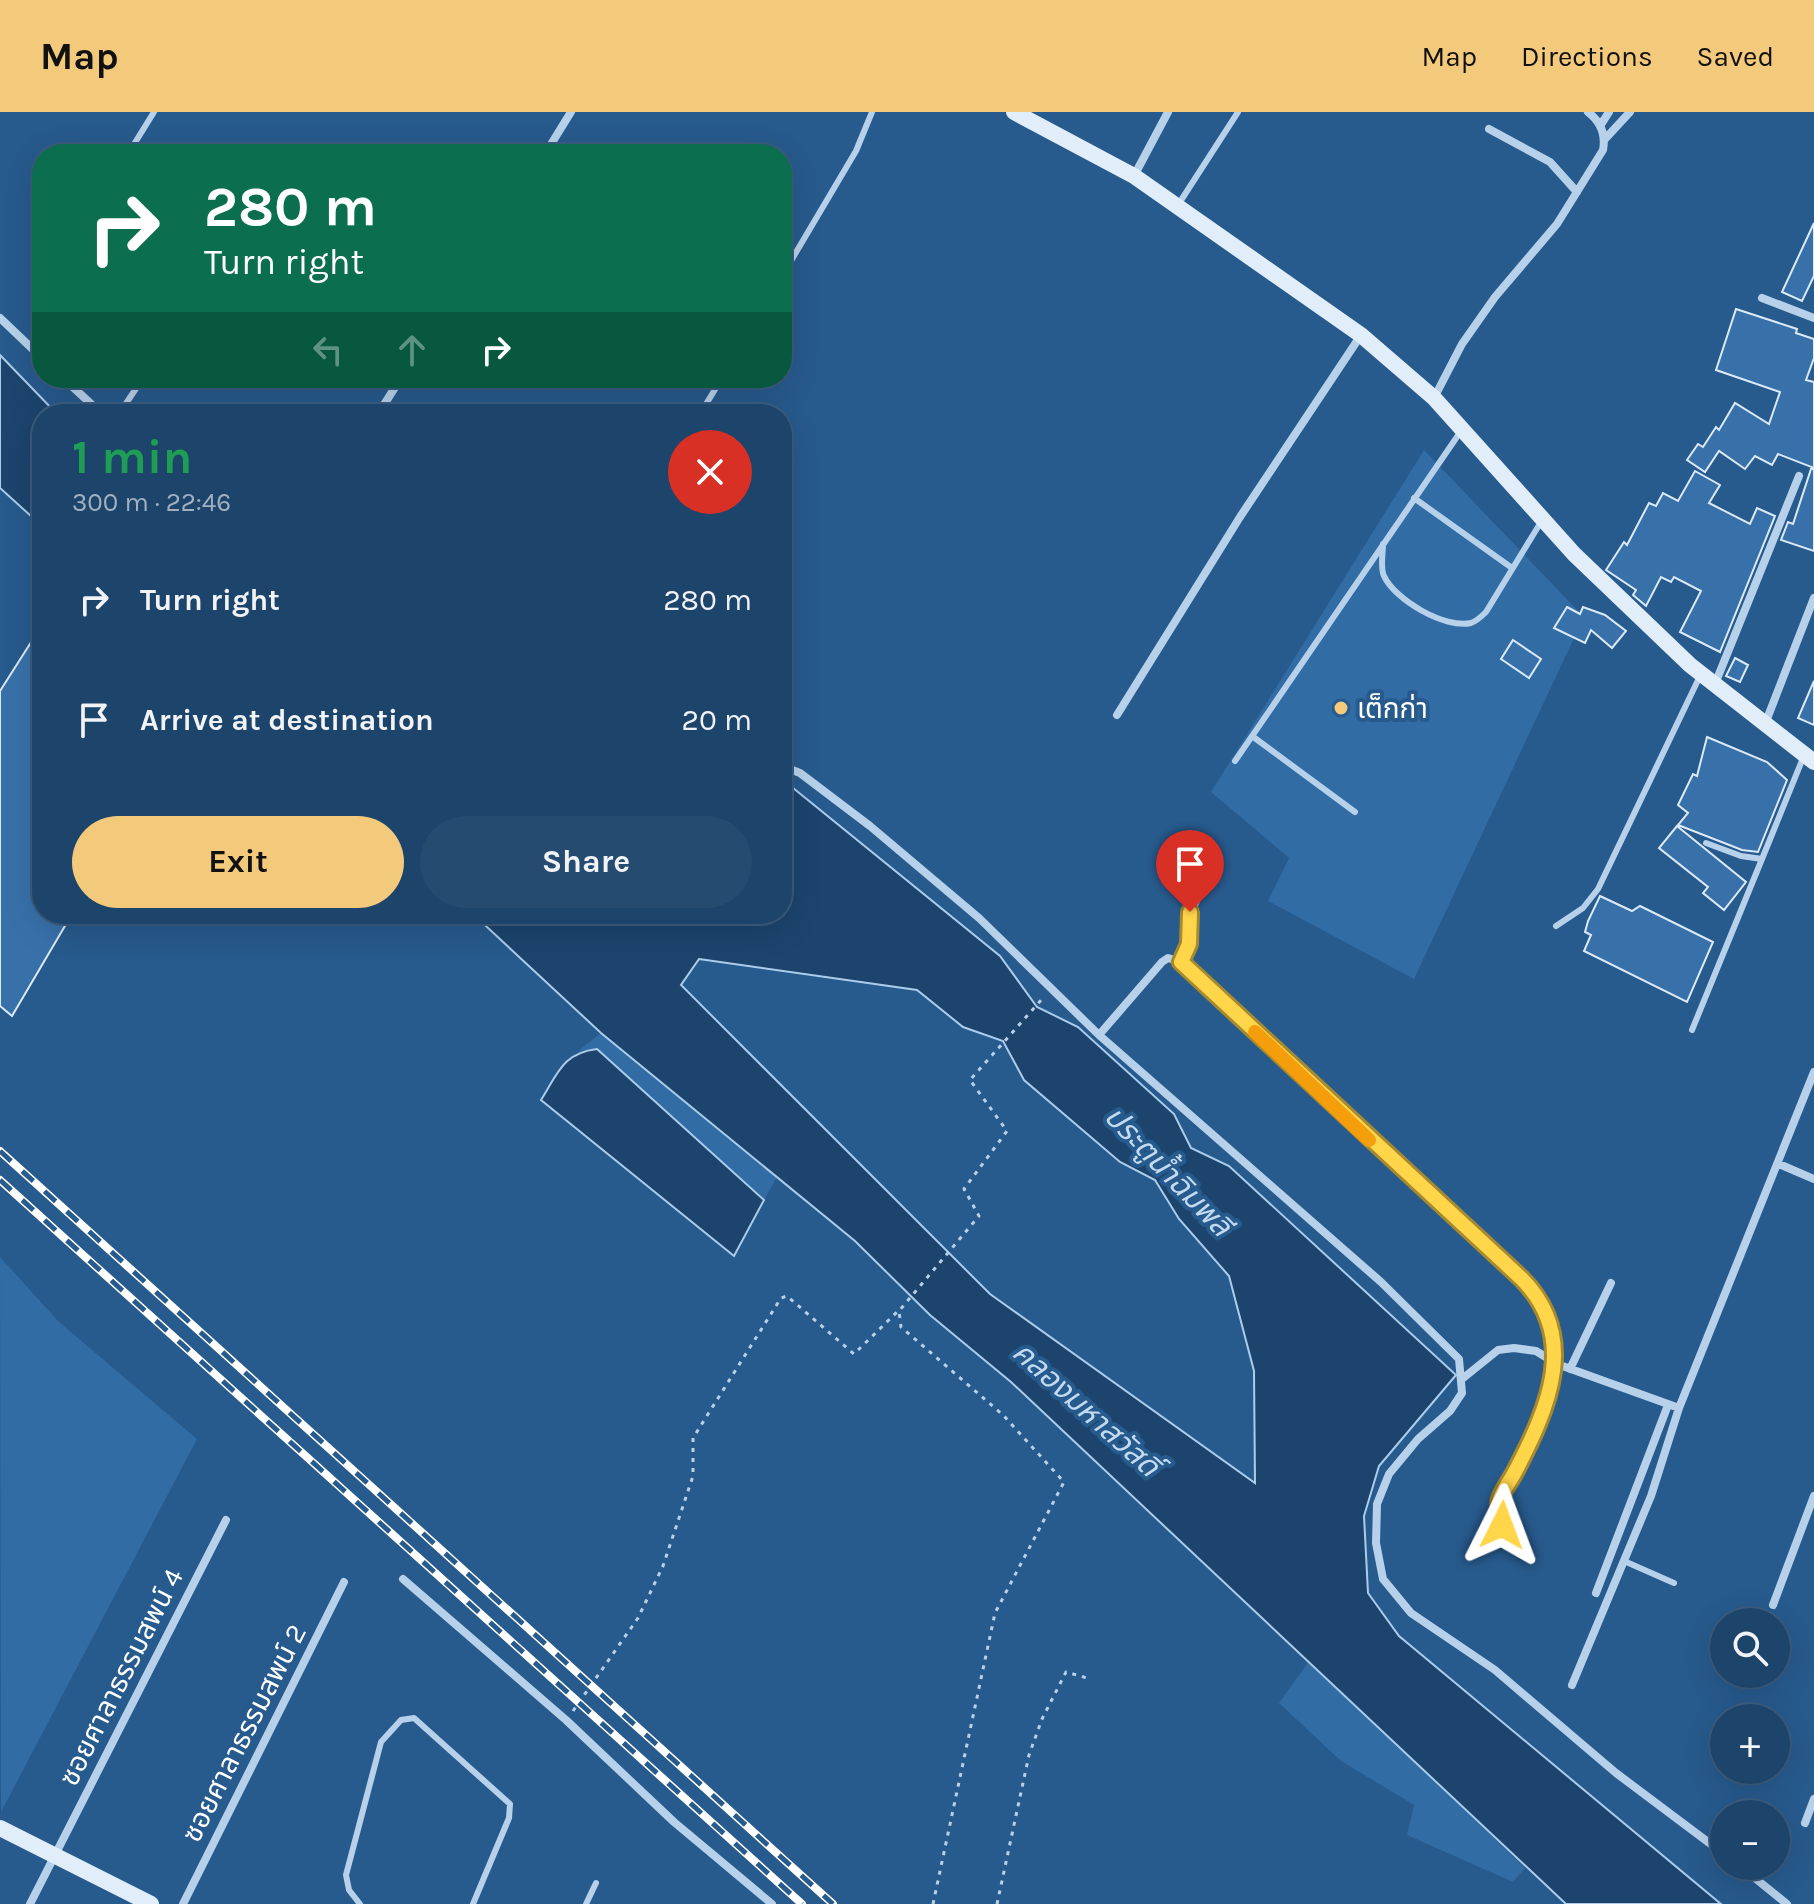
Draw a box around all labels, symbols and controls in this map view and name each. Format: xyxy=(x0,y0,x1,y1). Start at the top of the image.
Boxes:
text: Map xyxy=(40,34,119,79)
text: Map xyxy=(1422,40,1477,73)
text: Directions xyxy=(1521,40,1653,73)
text: Saved xyxy=(1697,40,1774,73)
text: 280 m xyxy=(204,174,377,239)
icon: right xyxy=(72,176,176,280)
text: Turn right xyxy=(204,241,364,283)
icon: left xyxy=(306,328,350,372)
icon: ahead xyxy=(390,328,434,372)
icon: right xyxy=(474,328,518,372)
text: 1 min xyxy=(72,429,192,485)
button: close xyxy=(668,430,752,514)
text: 300 m · 22:46 xyxy=(72,487,231,518)
icon: right xyxy=(72,578,116,622)
text: Turn right xyxy=(140,582,280,618)
text: 280 m xyxy=(663,582,752,618)
place label: เต็กก่า xyxy=(1357,692,1428,725)
icon: arrive xyxy=(72,698,116,742)
marker: เต็กก่า xyxy=(1332,699,1350,717)
text: Arrive at destination xyxy=(140,702,434,738)
text: 20 m xyxy=(682,702,752,738)
button: Exit xyxy=(72,816,404,908)
button: Share xyxy=(420,816,752,908)
pin xyxy=(1156,830,1224,912)
icon: arrive xyxy=(1168,842,1212,886)
water label: ประตูน้ำฉิมพลี xyxy=(1097,1096,1244,1246)
water label: คลองมหาสวัสดิ์ xyxy=(1005,1334,1173,1490)
position arrow xyxy=(1460,1483,1544,1567)
street label: ซอยศาลาธรรมสพน์ 4 xyxy=(52,1563,190,1791)
map controls xyxy=(1710,1608,1790,1880)
button: search xyxy=(1710,1608,1790,1688)
street label: ซอยศาลาธรรมสพน์ 2 xyxy=(175,1619,313,1847)
button: + xyxy=(1710,1704,1790,1784)
button: − xyxy=(1710,1800,1790,1880)

